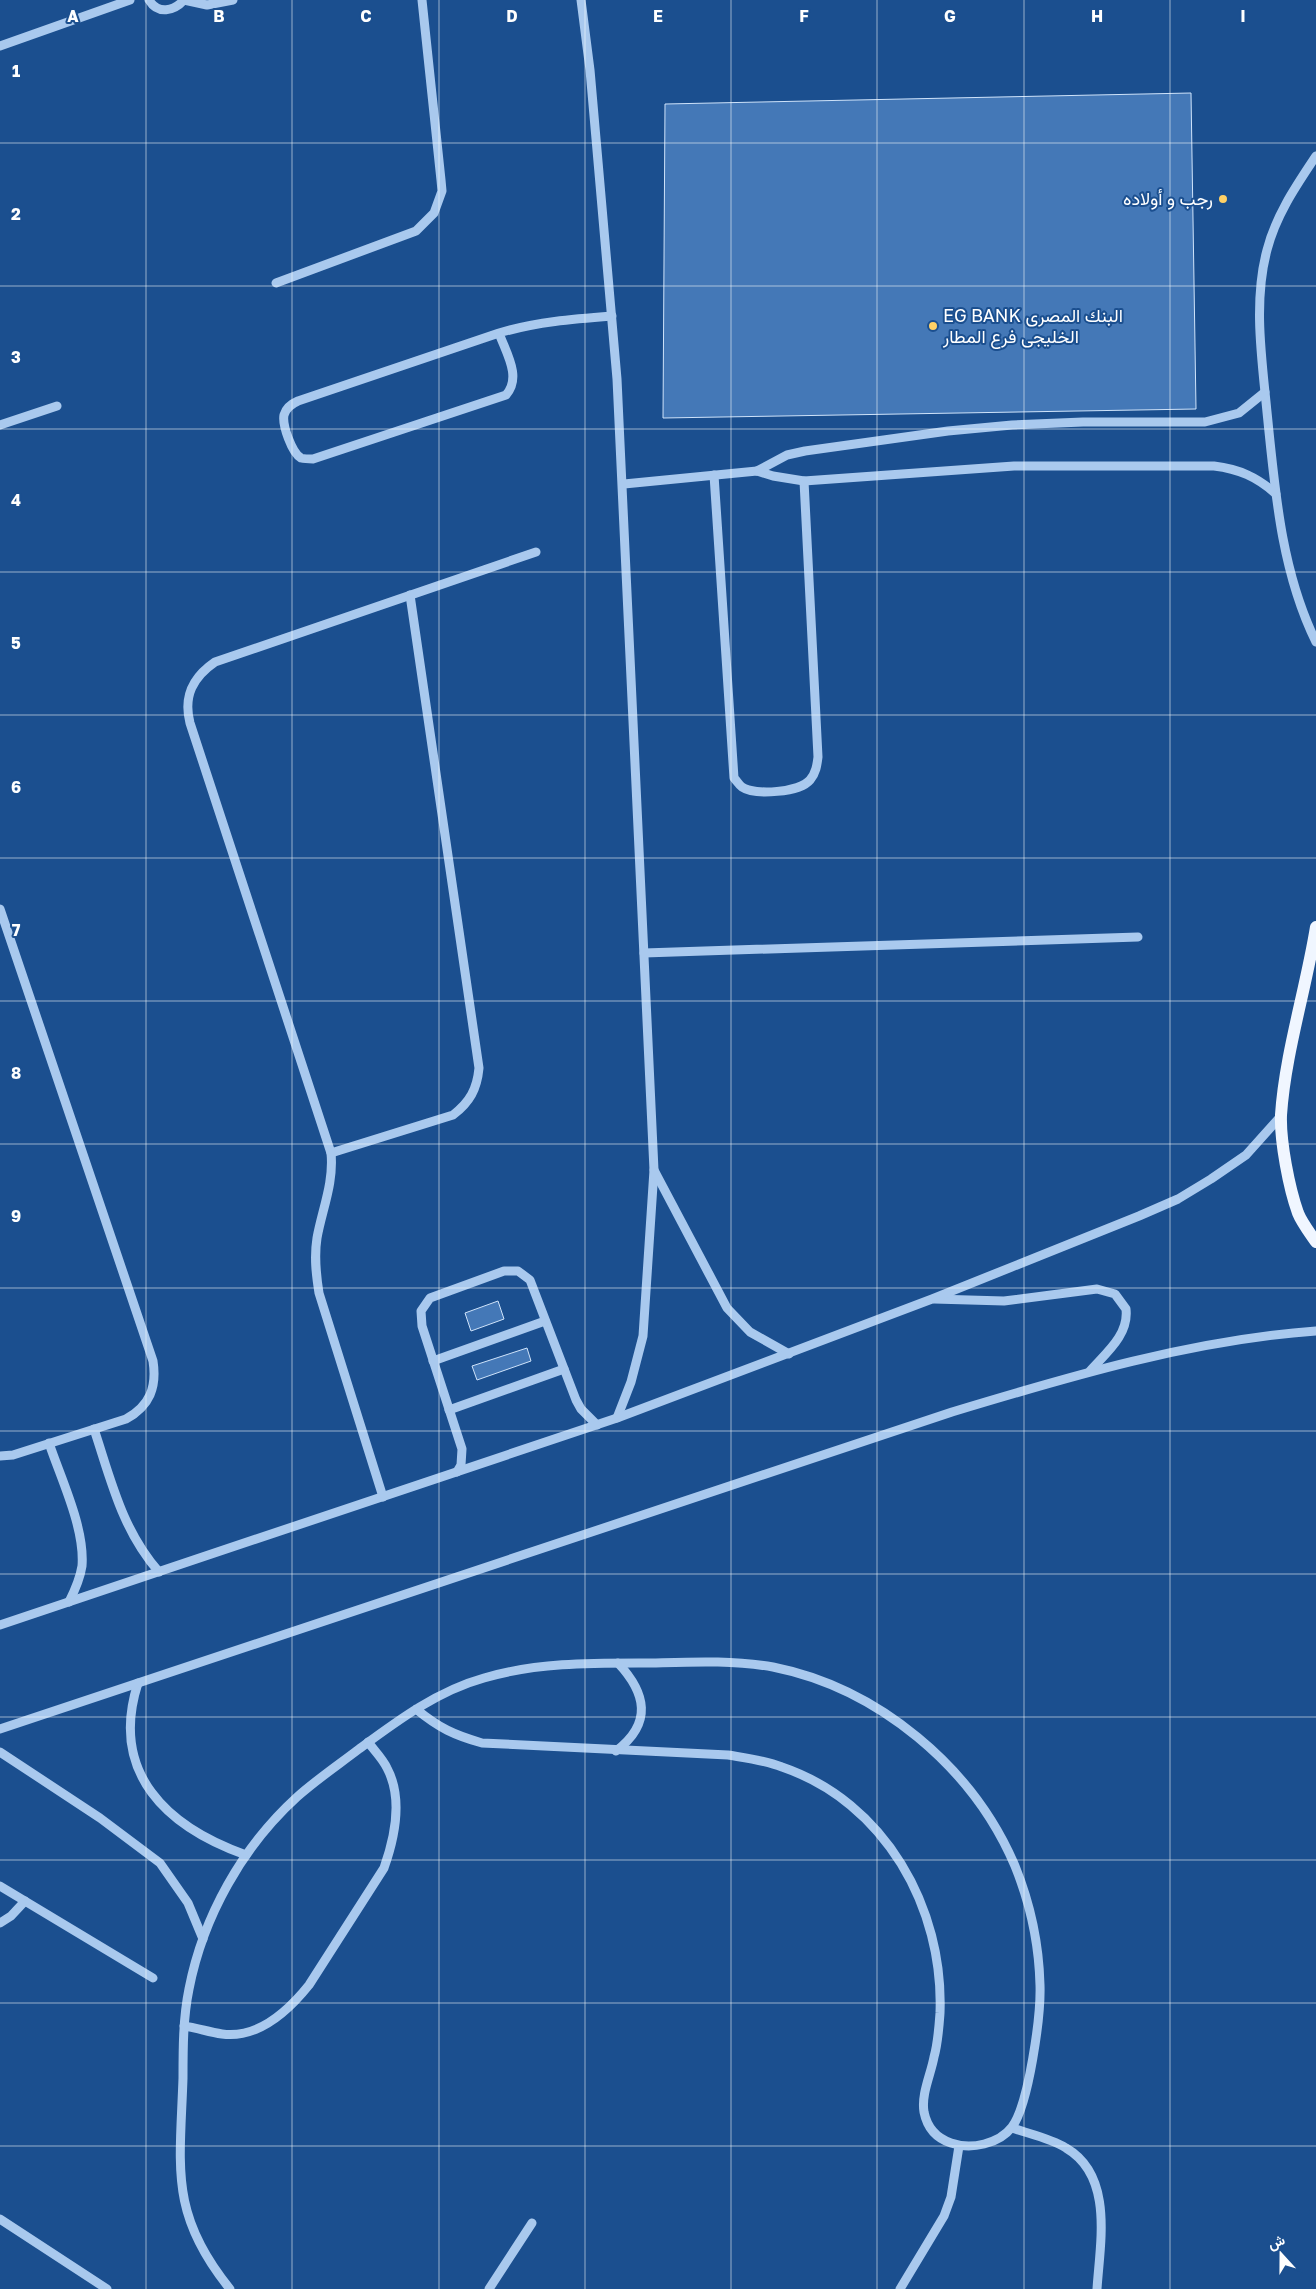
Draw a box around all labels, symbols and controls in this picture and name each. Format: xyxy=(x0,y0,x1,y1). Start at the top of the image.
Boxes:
text: A xyxy=(67,6,79,26)
text: B xyxy=(213,6,225,26)
text: C xyxy=(360,6,372,26)
text: D xyxy=(506,6,518,26)
text: E xyxy=(653,6,663,26)
text: F xyxy=(799,6,809,26)
text: G xyxy=(944,6,956,26)
text: H xyxy=(1091,6,1103,26)
text: I xyxy=(1240,6,1246,26)
text: 1 xyxy=(12,61,20,81)
place label: رجب و أولاده xyxy=(1123,187,1213,210)
marker: رجب و أولاده xyxy=(1217,193,1229,205)
text: 2 xyxy=(11,204,21,224)
place label: EG BANK البنك المصرى الخليجى فرع المطار xyxy=(942,304,1123,349)
marker: EG BANK البنك المصرى الخليجى فرع المطار xyxy=(927,320,939,332)
text: 3 xyxy=(11,347,21,367)
text: 4 xyxy=(11,490,21,510)
text: 5 xyxy=(11,633,21,653)
text: 6 xyxy=(11,777,21,797)
text: 7 xyxy=(12,920,21,940)
text: 8 xyxy=(11,1063,21,1083)
text: 9 xyxy=(11,1206,21,1226)
north arrow xyxy=(1256,2229,1306,2279)
text: ش xyxy=(1265,2230,1288,2253)

